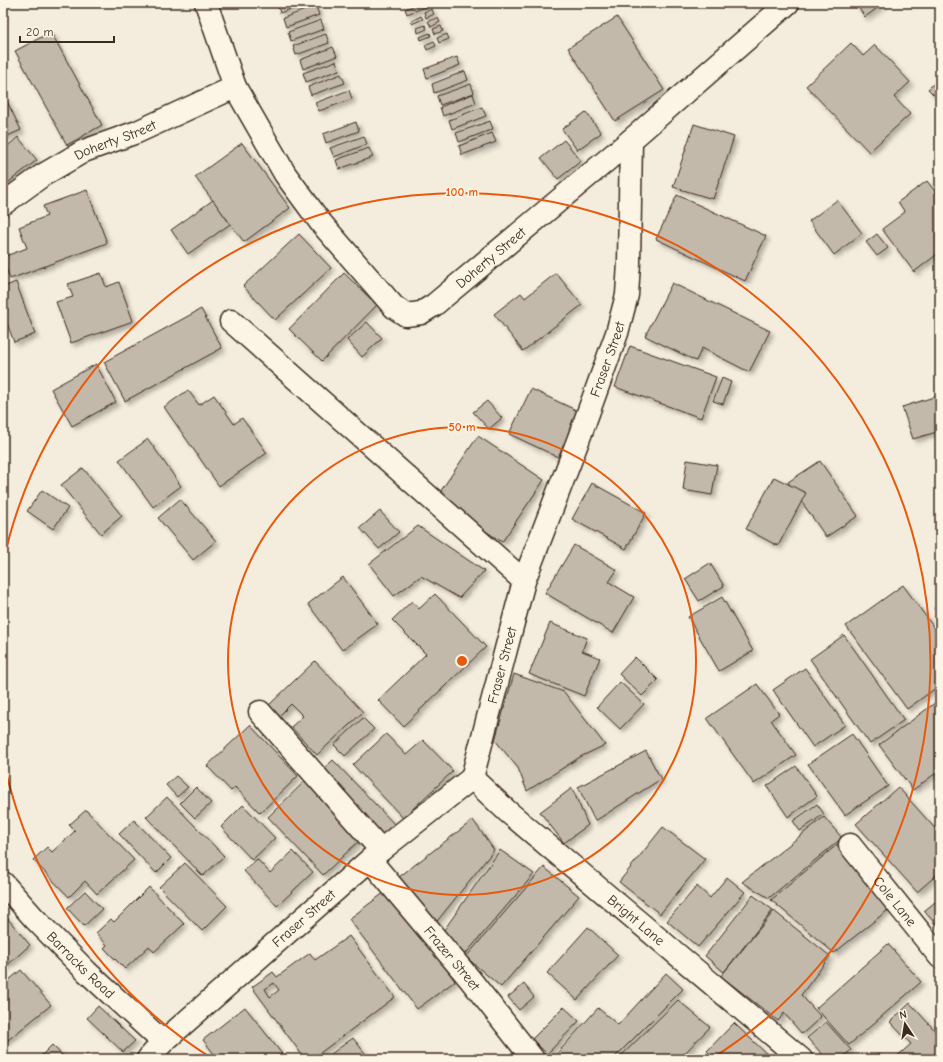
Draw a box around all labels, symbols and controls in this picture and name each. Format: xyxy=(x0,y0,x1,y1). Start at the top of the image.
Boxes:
scale bar xyxy=(20,18,114,44)
text: 20 m xyxy=(26,25,54,39)
street label: Doherty Street xyxy=(71,116,160,163)
text: 100 m xyxy=(446,185,478,199)
street label: Doherty Street xyxy=(452,223,530,292)
street label: Fraser Street xyxy=(586,319,628,399)
text: 50 m xyxy=(448,420,476,434)
street label: Fraser Street xyxy=(484,624,520,705)
centre of rings xyxy=(455,654,469,668)
street label: Cole Lane xyxy=(870,873,920,930)
street label: Fraser Street xyxy=(268,885,339,951)
street label: Bright Lane xyxy=(604,891,668,949)
street label: Frazer Street xyxy=(420,922,485,995)
street label: Barracks Road xyxy=(43,928,118,1002)
north arrow xyxy=(885,1004,925,1044)
text: N xyxy=(898,1008,908,1022)

